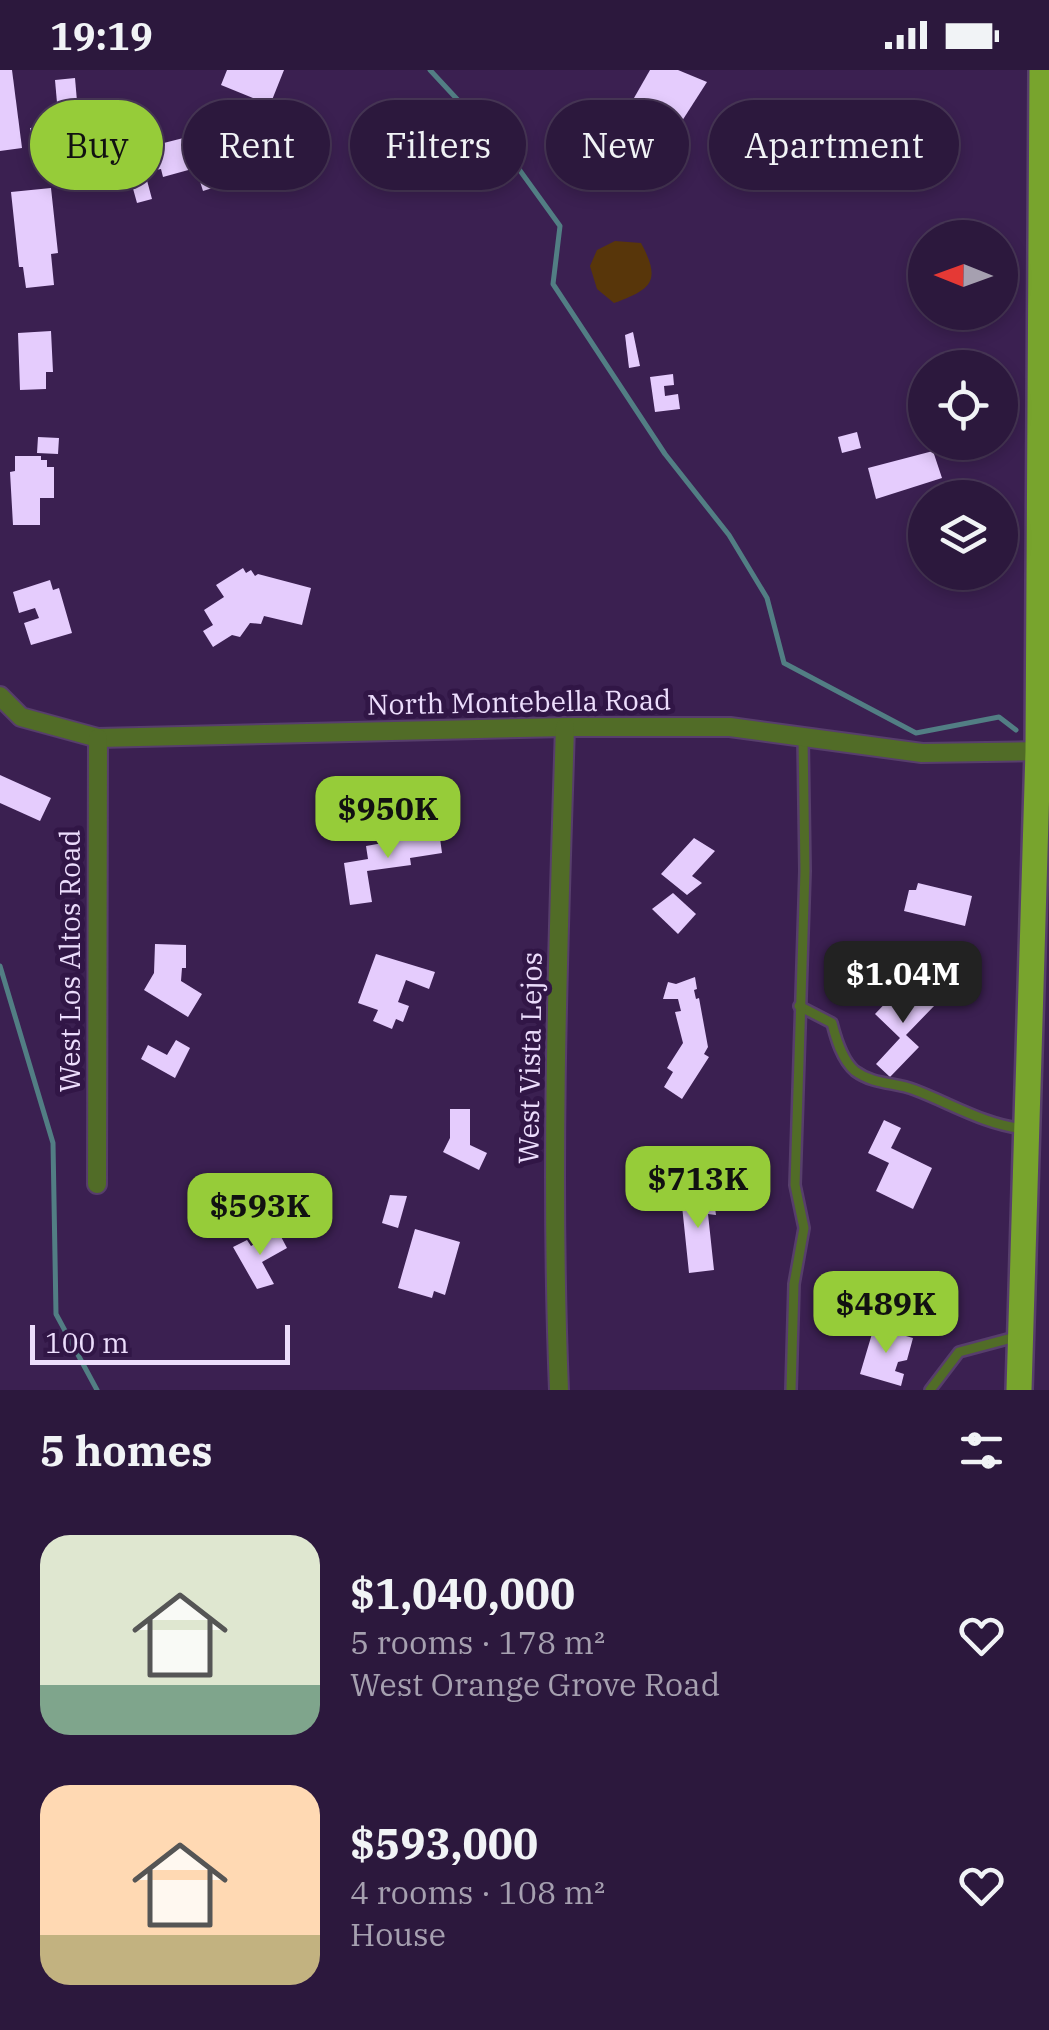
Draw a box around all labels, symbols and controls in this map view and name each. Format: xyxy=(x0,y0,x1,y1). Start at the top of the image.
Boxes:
text: 19:19 xyxy=(50,11,153,60)
chip: Buy xyxy=(30,100,163,190)
chip: Rent xyxy=(183,100,330,190)
chip: Filters xyxy=(350,100,526,190)
chip: New xyxy=(546,100,689,190)
chip: Apartment xyxy=(709,100,959,190)
north arrow xyxy=(908,220,1018,330)
map controls xyxy=(908,220,1018,590)
button: locate xyxy=(908,350,1018,460)
button: layers xyxy=(908,480,1018,590)
street label: North Montebella Road xyxy=(367,680,671,723)
pin: $950K xyxy=(318,776,458,861)
text: $950K xyxy=(337,787,439,829)
street label: West Los Altos Road xyxy=(51,829,88,1093)
pin: $1.04M xyxy=(822,941,984,1026)
street label: West Vista Lejos xyxy=(509,952,550,1164)
text: $1.04M xyxy=(846,952,960,994)
pin: $713K xyxy=(628,1146,768,1231)
text: $713K xyxy=(647,1157,749,1199)
pin: $593K xyxy=(190,1173,330,1258)
text: $593K xyxy=(209,1184,311,1226)
pin: $489K xyxy=(816,1271,956,1356)
text: $489K xyxy=(835,1282,937,1324)
scale bar xyxy=(30,1320,290,1364)
text: 100 m xyxy=(45,1324,129,1361)
text: 5 homes xyxy=(40,1423,213,1478)
icon: filters xyxy=(954,1423,1009,1478)
text: $1,040,000 xyxy=(350,1566,575,1621)
icon: home xyxy=(120,1575,240,1695)
icon: heart xyxy=(954,1608,1009,1663)
text: 5 rooms · 178 m² xyxy=(350,1621,605,1663)
text: West Orange Grove Road xyxy=(350,1663,720,1705)
text: $593,000 xyxy=(350,1816,538,1871)
icon: home xyxy=(120,1825,240,1945)
icon: heart xyxy=(954,1858,1009,1913)
text: 4 rooms · 108 m² xyxy=(350,1871,605,1913)
text: House xyxy=(350,1913,446,1955)

